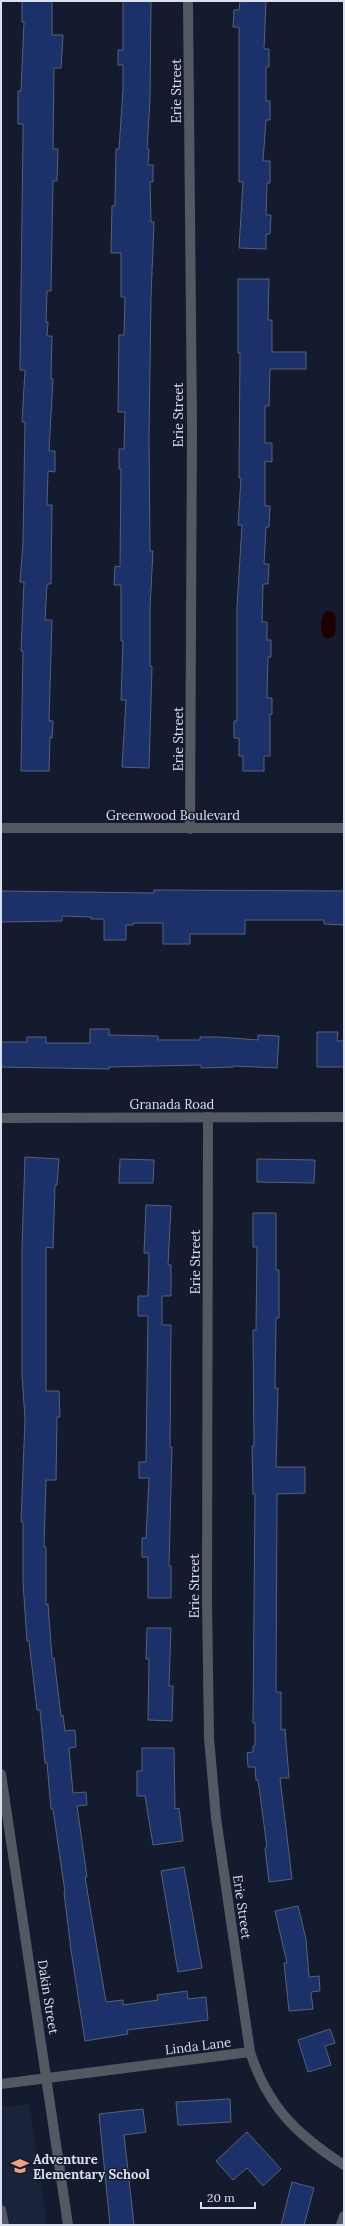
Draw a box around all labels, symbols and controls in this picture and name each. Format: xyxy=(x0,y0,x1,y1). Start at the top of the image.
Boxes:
street label: Erie Street xyxy=(168,59,185,123)
street label: Erie Street xyxy=(170,383,187,447)
street label: Erie Street xyxy=(170,707,187,771)
street label: Greenwood Boulevard xyxy=(106,807,240,824)
street label: Granada Road xyxy=(130,1096,215,1113)
street label: Erie Street xyxy=(187,1230,204,1294)
street label: Erie Street xyxy=(186,1554,203,1618)
street label: Erie Street xyxy=(229,1874,255,1940)
street label: Dakin Street xyxy=(34,1959,62,2035)
street label: Linda Lane xyxy=(164,2034,232,2058)
place label: Adventure Elementary School xyxy=(33,2151,150,2183)
school or university icon: Adventure Elementary School xyxy=(10,2156,30,2176)
scale bar xyxy=(201,2184,255,2210)
text: 20 m xyxy=(207,2190,235,2205)

